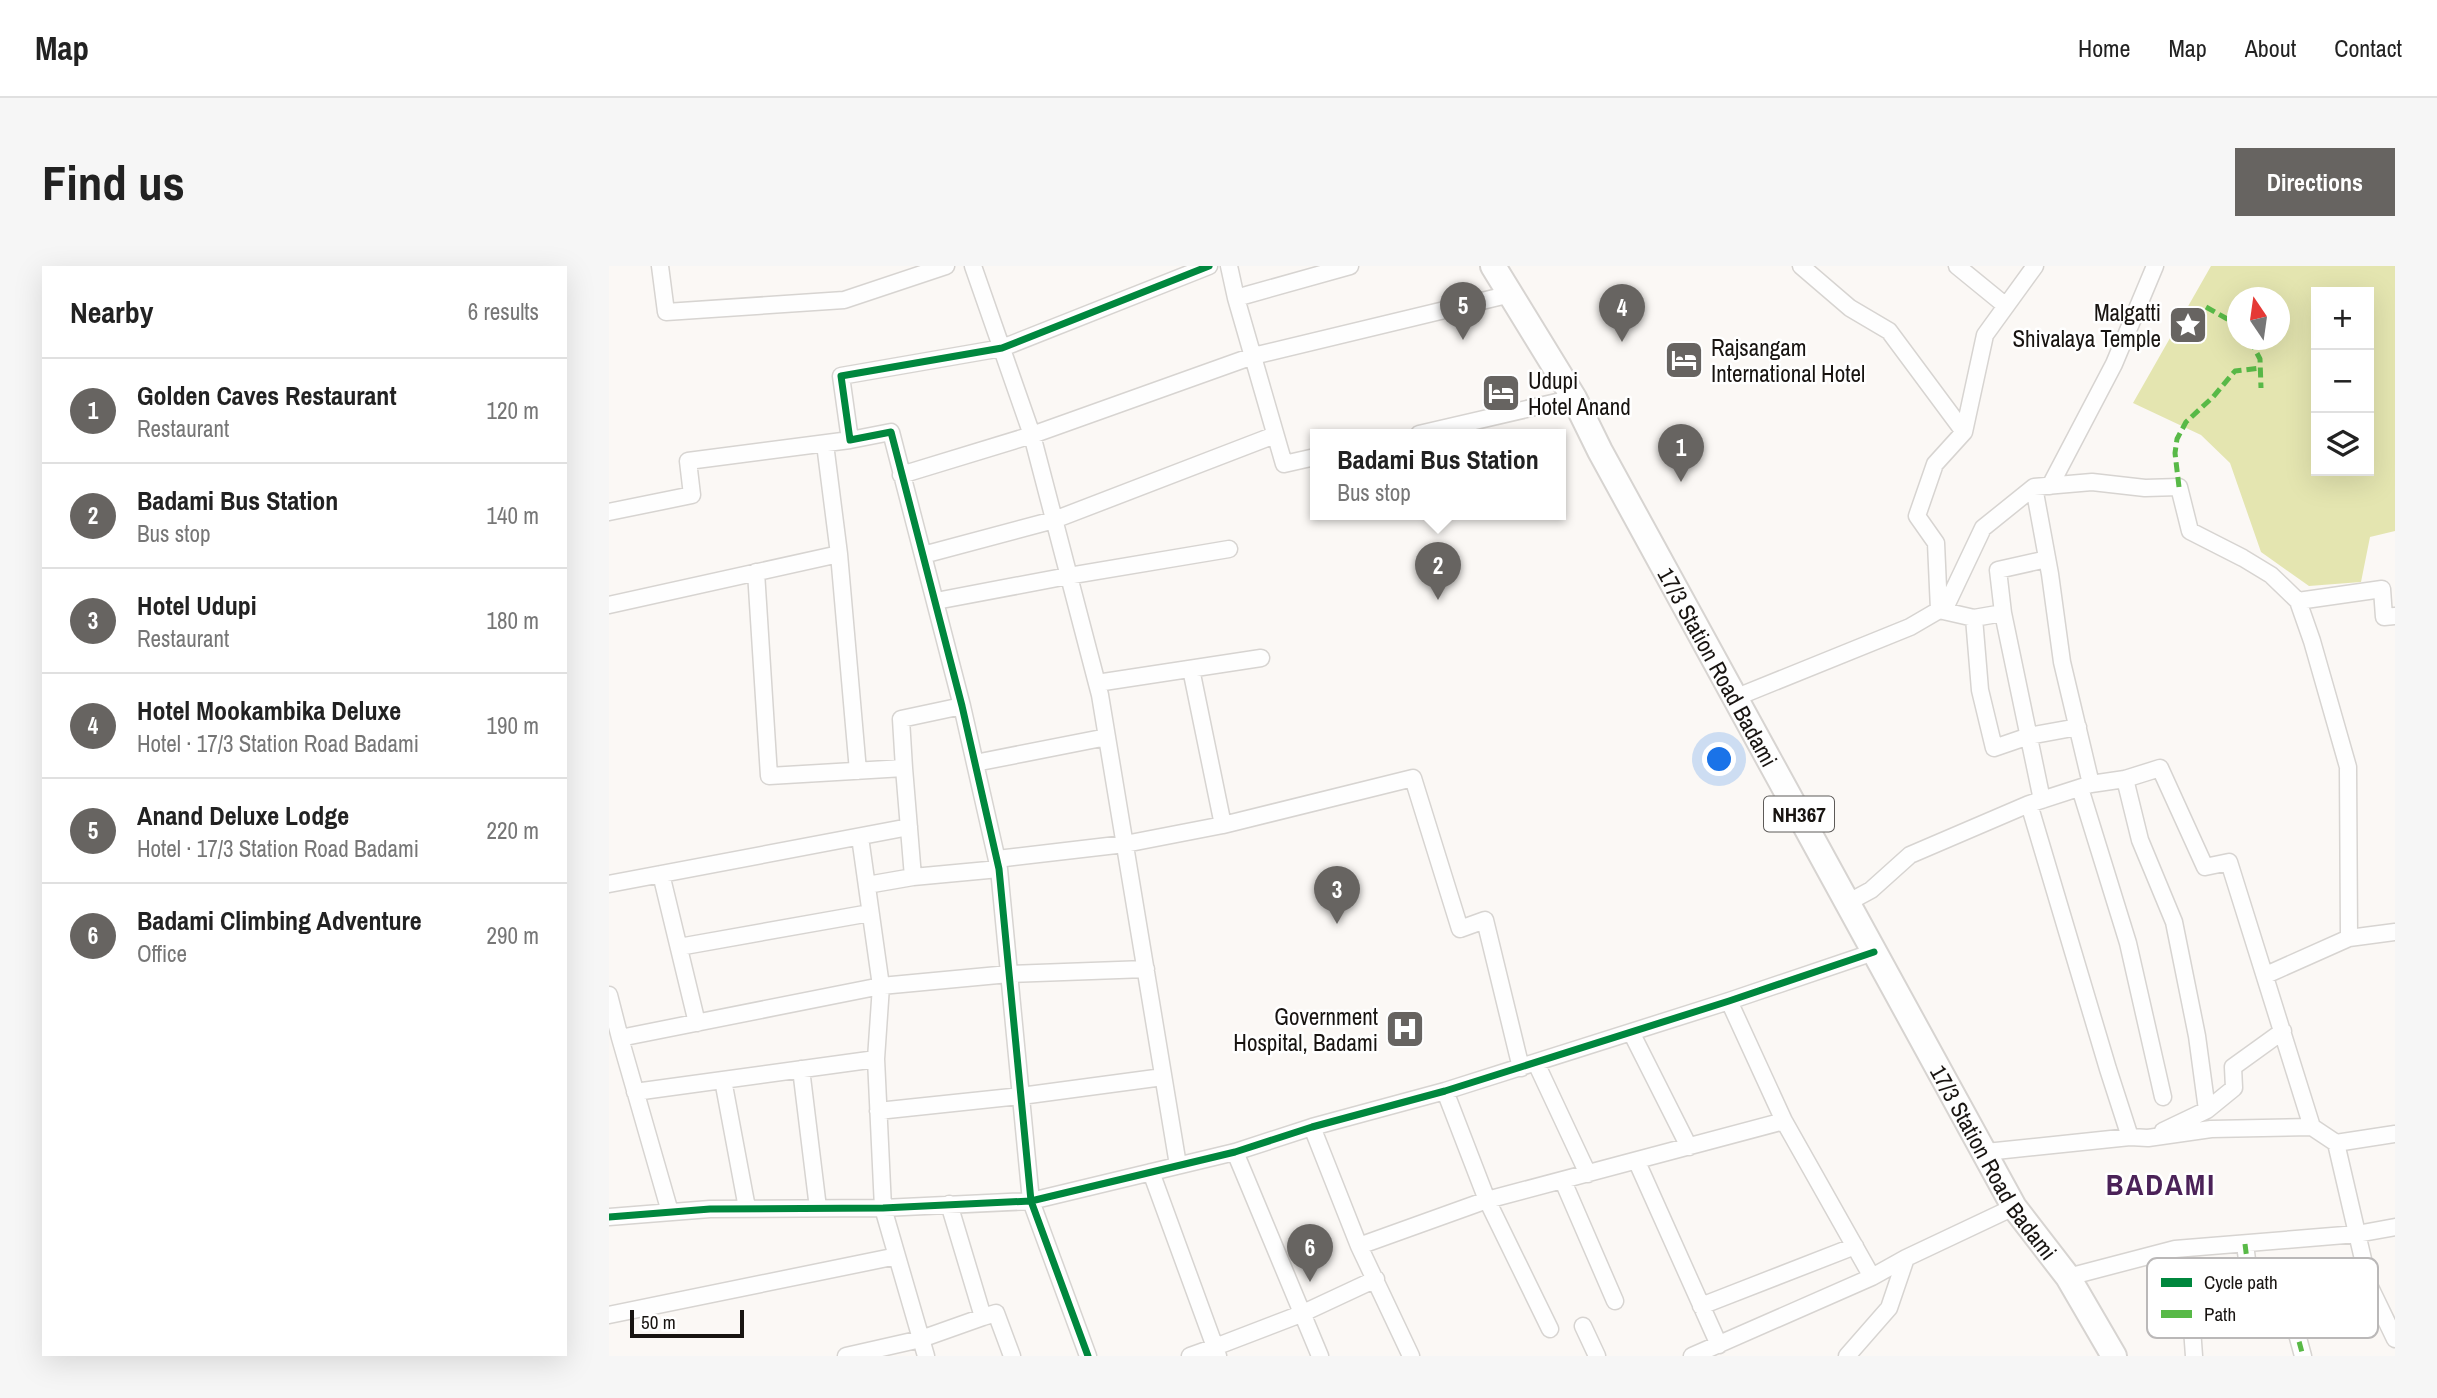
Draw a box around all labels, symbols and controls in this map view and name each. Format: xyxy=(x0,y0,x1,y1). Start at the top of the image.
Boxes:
text: Map xyxy=(35,26,89,70)
text: Home xyxy=(2078,32,2130,64)
text: Map xyxy=(2168,32,2207,64)
text: About xyxy=(2245,32,2296,64)
text: Contact xyxy=(2334,32,2402,64)
button: Directions xyxy=(2235,148,2395,216)
text: Find us xyxy=(42,149,185,215)
pin: 5 xyxy=(1440,282,1486,340)
pin: 4 xyxy=(1599,284,1645,342)
north arrow xyxy=(2227,287,2290,350)
map controls xyxy=(2311,287,2374,476)
button: + xyxy=(2311,287,2374,350)
text: Nearby xyxy=(70,292,153,332)
text: 6 results xyxy=(468,296,539,327)
place label: Malgatti Shivalaya Temple xyxy=(2012,297,2161,354)
place icon: Malgatti Shivalaya Temple xyxy=(2167,304,2209,346)
place label: Rajsangam International Hotel xyxy=(1711,332,1865,389)
hotel icon: Rajsangam International Hotel xyxy=(1663,339,1705,381)
button: − xyxy=(2311,350,2374,413)
place label: Udupi Hotel Anand xyxy=(1528,365,1631,422)
hotel icon: Udupi Hotel Anand xyxy=(1480,372,1522,414)
text: Golden Caves Restaurant xyxy=(137,378,396,413)
text: 1 xyxy=(88,395,98,426)
text: 120 m xyxy=(487,395,539,426)
text: Restaurant xyxy=(137,413,229,444)
button: layers xyxy=(2311,413,2374,476)
pin: 1 xyxy=(1658,424,1704,482)
popup xyxy=(1310,429,1566,520)
text: Badami Bus Station xyxy=(1337,442,1539,477)
text: Bus stop xyxy=(1337,477,1411,508)
text: Badami Bus Station xyxy=(137,483,338,518)
text: 2 xyxy=(88,500,98,531)
text: 140 m xyxy=(487,500,539,531)
text: Bus stop xyxy=(137,518,210,549)
pin: 2 xyxy=(1415,542,1461,600)
street label: 17/3 Station Road Badami xyxy=(1651,562,1785,772)
text: Hotel Udupi xyxy=(137,588,257,623)
text: 3 xyxy=(88,605,98,636)
text: 180 m xyxy=(487,605,539,636)
text: Restaurant xyxy=(137,623,229,654)
text: Hotel Mookambika Deluxe xyxy=(137,693,401,728)
text: 4 xyxy=(88,710,98,741)
text: 190 m xyxy=(487,710,539,741)
text: Hotel · 17/3 Station Road Badami xyxy=(137,728,419,759)
your location xyxy=(1702,742,1736,776)
road number: NH367 xyxy=(1764,796,1834,832)
text: Anand Deluxe Lodge xyxy=(137,798,349,833)
text: 5 xyxy=(88,815,98,846)
text: 220 m xyxy=(487,815,539,846)
text: Hotel · 17/3 Station Road Badami xyxy=(137,833,419,864)
pin: 3 xyxy=(1314,866,1360,924)
text: Badami Climbing Adventure xyxy=(137,903,422,938)
text: 6 xyxy=(88,920,98,951)
text: 290 m xyxy=(487,920,539,951)
text: Office xyxy=(137,938,187,969)
place label: Government Hospital, Badami xyxy=(1233,1001,1378,1058)
hospital icon: Government Hospital, Badami xyxy=(1384,1008,1426,1050)
street label: 17/3 Station Road Badami xyxy=(1924,1059,2064,1266)
district label: BADAMI xyxy=(2106,1164,2216,1204)
pin: 6 xyxy=(1287,1224,1333,1282)
legend xyxy=(2147,1258,2378,1338)
text: Cycle path xyxy=(2204,1269,2278,1295)
text: Path xyxy=(2204,1301,2236,1327)
scale bar xyxy=(630,1307,744,1339)
text: 50 m xyxy=(641,1309,676,1335)

